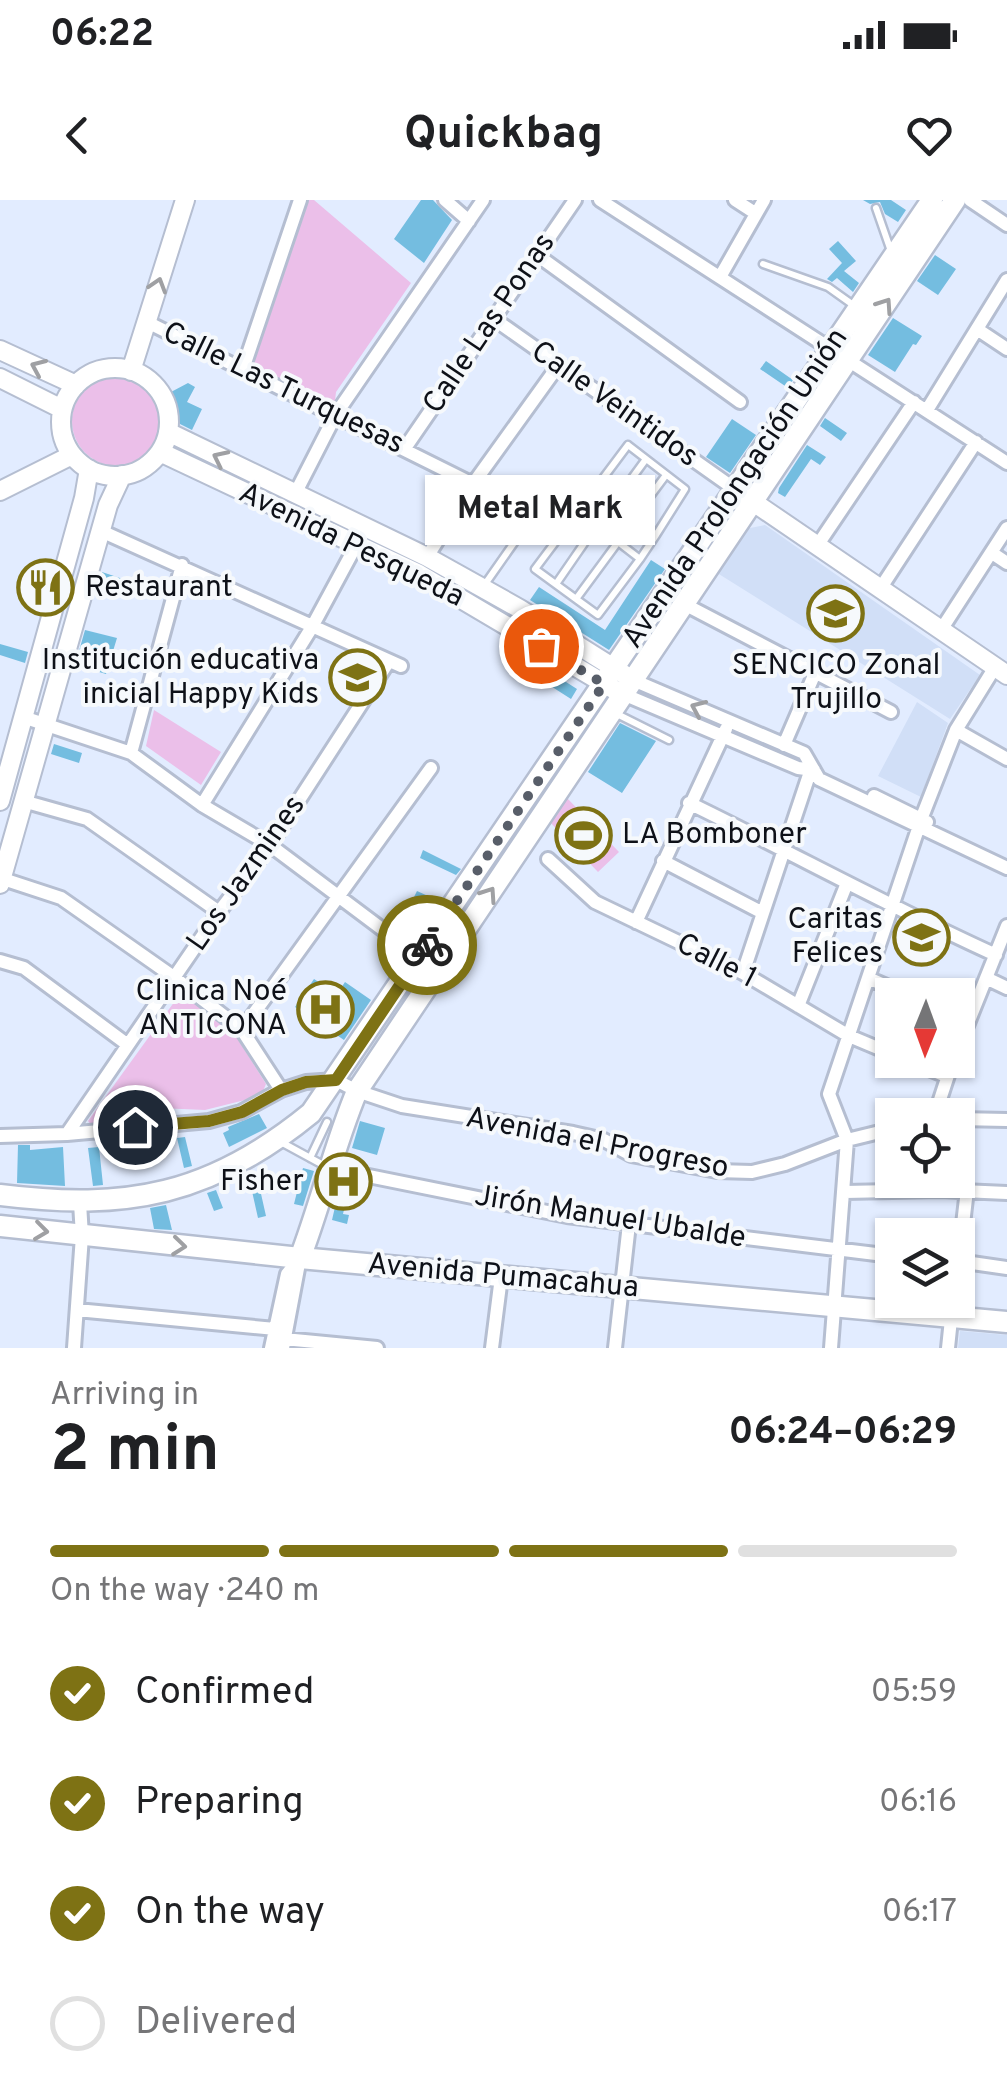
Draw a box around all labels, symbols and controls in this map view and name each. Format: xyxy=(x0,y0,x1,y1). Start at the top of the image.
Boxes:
text: 06:22 xyxy=(50,11,154,60)
text: Quickbag xyxy=(404,107,603,164)
icon: back xyxy=(50,108,105,163)
icon: heart xyxy=(902,108,957,163)
street label: Calle Las Ponas xyxy=(416,227,564,421)
one-way arrow xyxy=(146,278,167,295)
one-way arrow xyxy=(872,297,891,315)
street label: Calle Las Turquesas xyxy=(156,315,410,463)
street label: Avenida Prolongación Unión xyxy=(615,322,857,656)
street label: Calle Veintidos xyxy=(523,334,705,476)
one-way arrow xyxy=(30,359,48,379)
one-way arrow xyxy=(213,450,231,470)
street label: Avenida Pesqueda xyxy=(232,475,470,617)
callout: Metal Mark xyxy=(426,476,656,546)
text: Metal Mark xyxy=(457,490,623,530)
restaurant icon: Restaurant xyxy=(16,558,76,618)
place label: Restaurant xyxy=(85,570,233,607)
school or university icon: SENCICO Zonal Trujillo xyxy=(806,583,866,643)
pin xyxy=(499,604,584,689)
icon: bag xyxy=(514,619,569,674)
place label: Institución educativa inicial Happy Kids xyxy=(42,643,319,714)
school or university icon: Institución educativa inicial Happy Kids xyxy=(328,648,388,708)
place label: SENCICO Zonal Trujillo xyxy=(732,648,940,719)
one-way arrow xyxy=(690,700,708,720)
street label: Los Jazmines xyxy=(180,789,314,959)
sports icon: LA Bomboner xyxy=(553,805,613,865)
place label: LA Bomboner xyxy=(622,817,807,854)
one-way arrow xyxy=(477,886,496,904)
courier xyxy=(377,895,477,995)
place label: Caritas Felices xyxy=(787,902,883,973)
school or university icon: Caritas Felices xyxy=(892,907,952,967)
icon: bike xyxy=(400,918,455,973)
street label: Calle 1 xyxy=(670,926,762,998)
place label: Clinica Noé ANTICONA xyxy=(135,974,287,1045)
north arrow xyxy=(875,978,975,1078)
map controls xyxy=(875,978,975,1318)
hospital icon: Clinica Noé ANTICONA xyxy=(296,979,356,1039)
pin xyxy=(93,1085,178,1170)
button: locate xyxy=(875,1098,975,1198)
icon: home xyxy=(108,1100,163,1155)
street label: Avenida el Progreso xyxy=(462,1100,732,1188)
hospital icon: Fisher xyxy=(313,1152,373,1212)
place label: Fisher xyxy=(220,1164,304,1201)
street label: Jirón Manuel Ubalde xyxy=(472,1178,748,1258)
button: layers xyxy=(875,1218,975,1318)
one-way arrow xyxy=(33,1220,49,1241)
one-way arrow xyxy=(171,1235,187,1256)
street label: Avenida Pumacahua xyxy=(366,1247,640,1307)
text: Arriving in xyxy=(50,1376,199,1416)
text: 06:24–06:29 xyxy=(729,1409,957,1458)
text: 2 min xyxy=(50,1412,220,1494)
text: On the way · 240 m xyxy=(50,1572,319,1612)
icon: check xyxy=(50,1666,105,1721)
text: Confirmed xyxy=(135,1669,314,1718)
text: 05:59 xyxy=(871,1673,957,1713)
icon: check xyxy=(50,1776,105,1831)
text: Preparing xyxy=(135,1779,304,1828)
text: 06:16 xyxy=(879,1783,957,1823)
icon: check xyxy=(50,1886,105,1941)
text: On the way xyxy=(135,1889,325,1938)
text: 06:17 xyxy=(882,1893,957,1933)
text: Delivered xyxy=(135,1999,297,2048)

